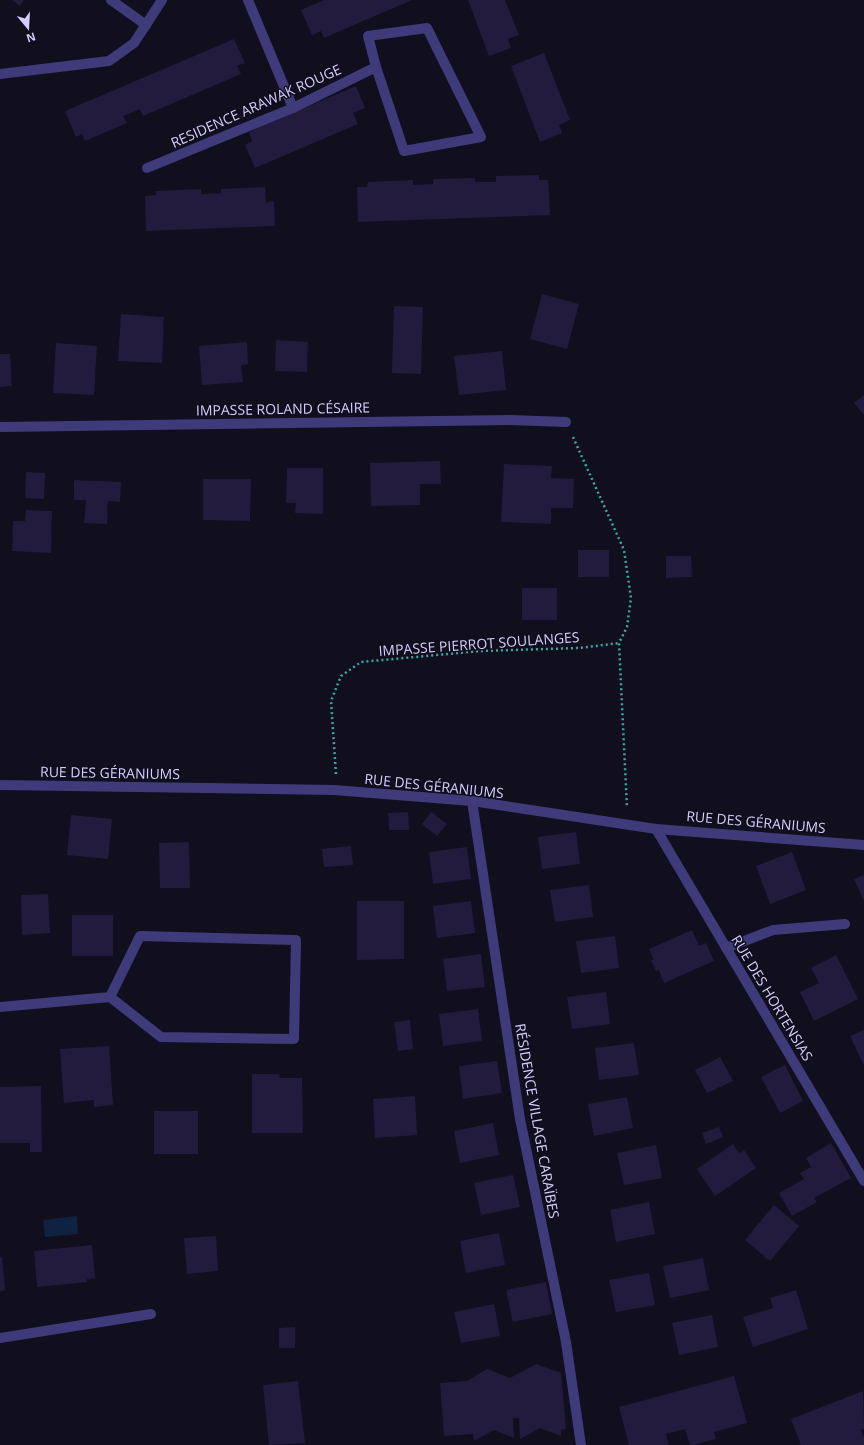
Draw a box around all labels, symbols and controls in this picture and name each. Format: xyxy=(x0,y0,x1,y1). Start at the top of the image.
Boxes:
north arrow xyxy=(8,8,48,48)
text: N xyxy=(25,29,38,47)
street label: RESIDENCE ARAWAK ROUGE xyxy=(168,59,344,152)
street label: IMPASSE ROLAND CÉSAIRE xyxy=(196,397,370,420)
street label: IMPASSE PIERROT SOULANGES xyxy=(378,627,580,660)
street label: RUE DES GÉRANIUMS xyxy=(40,762,180,783)
street label: RUE DES GÉRANIUMS xyxy=(363,769,505,802)
street label: RUE DES GÉRANIUMS xyxy=(686,806,827,837)
street label: RUE DES HORTENSIAS xyxy=(727,931,818,1064)
street label: RÉSIDENCE VILLAGE CARAÏBES xyxy=(511,1022,564,1220)

